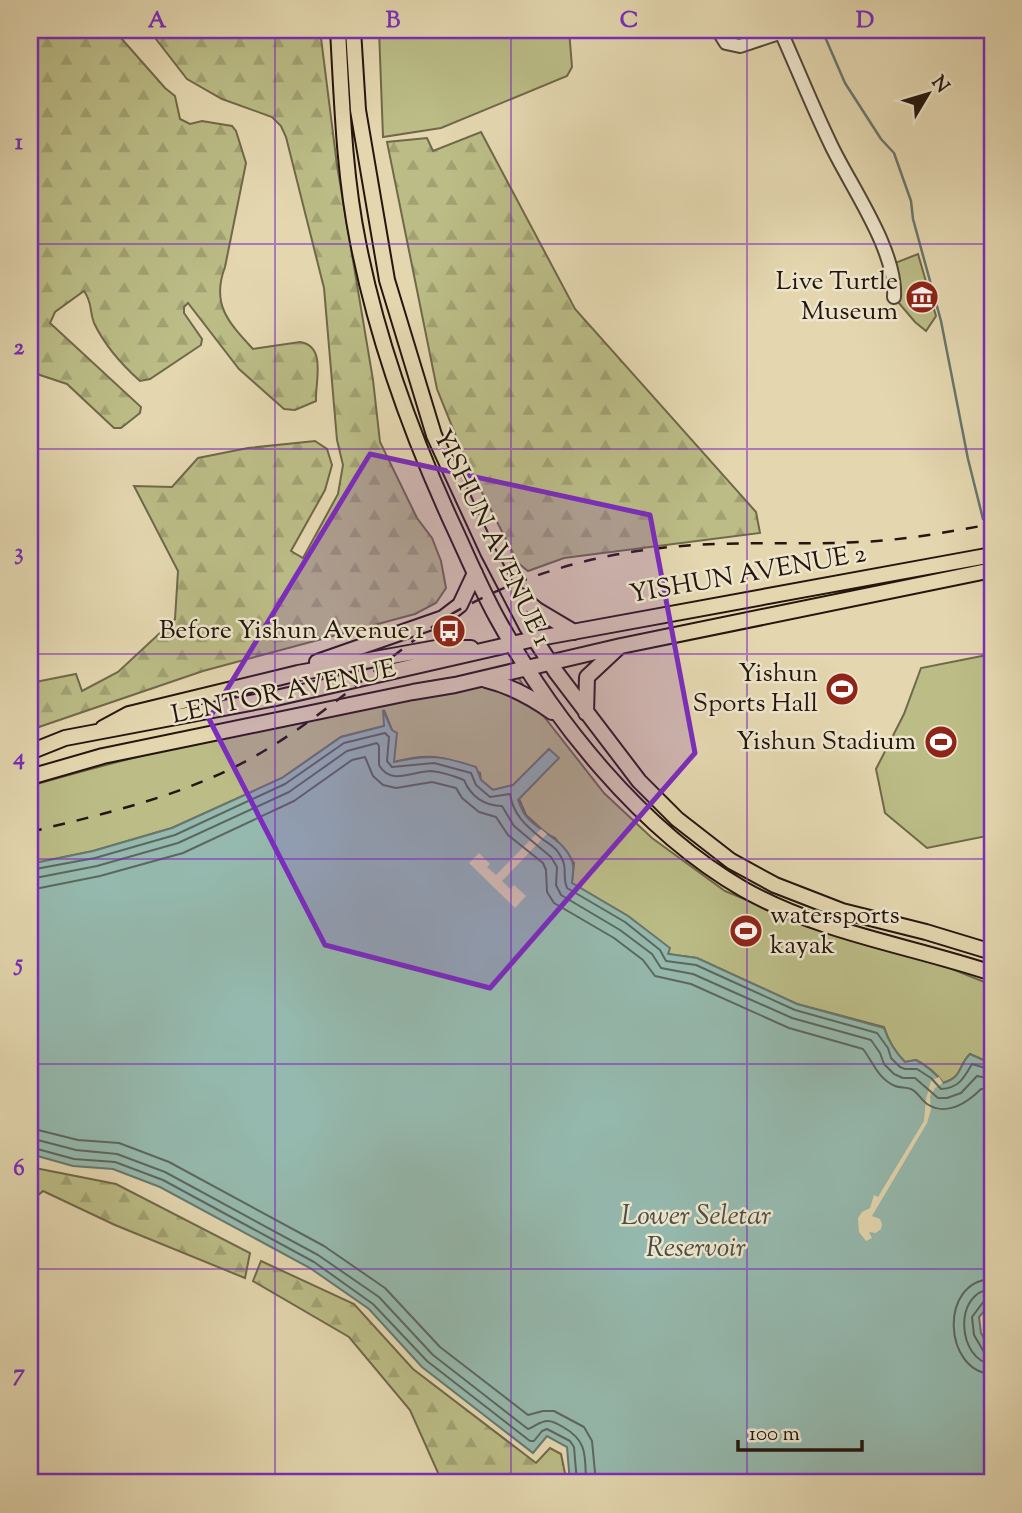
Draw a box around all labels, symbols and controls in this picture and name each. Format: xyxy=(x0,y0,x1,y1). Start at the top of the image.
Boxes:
text: A xyxy=(148,5,167,38)
text: B xyxy=(386,5,401,38)
text: C xyxy=(620,5,638,38)
text: D xyxy=(856,5,874,38)
north arrow xyxy=(892,60,962,130)
text: N xyxy=(924,71,955,99)
text: 1 xyxy=(15,127,23,160)
place label: Live Turtle Museum xyxy=(776,264,898,331)
museum icon: Live Turtle Museum xyxy=(903,278,941,316)
text: 2 xyxy=(14,332,25,365)
street label: YISHUN AVENUE 1 xyxy=(422,424,560,653)
street label: YISHUN AVENUE 2 xyxy=(627,536,869,614)
text: 3 xyxy=(14,537,24,570)
bus stop icon: Before Yishun Avenue 1 xyxy=(430,612,468,650)
place label: Before Yishun Avenue 1 xyxy=(159,613,424,650)
street label: LENTOR AVENUE xyxy=(168,651,400,735)
place label: Yishun Sports Hall xyxy=(692,656,818,723)
sports icon: Yishun Sports Hall xyxy=(823,670,861,708)
sports icon: Yishun Stadium xyxy=(922,723,960,761)
place label: Yishun Stadium xyxy=(736,724,916,761)
text: 4 xyxy=(12,742,25,775)
place label: watersports kayak xyxy=(770,898,900,965)
sports icon: watersports kayak xyxy=(727,912,765,950)
text: 5 xyxy=(13,948,23,981)
text: 6 xyxy=(13,1153,25,1186)
water label: Lower Seletar Reservoir xyxy=(621,1197,771,1269)
text: 7 xyxy=(13,1358,25,1391)
scale bar xyxy=(738,1408,863,1452)
text: 100 m xyxy=(749,1420,800,1450)

